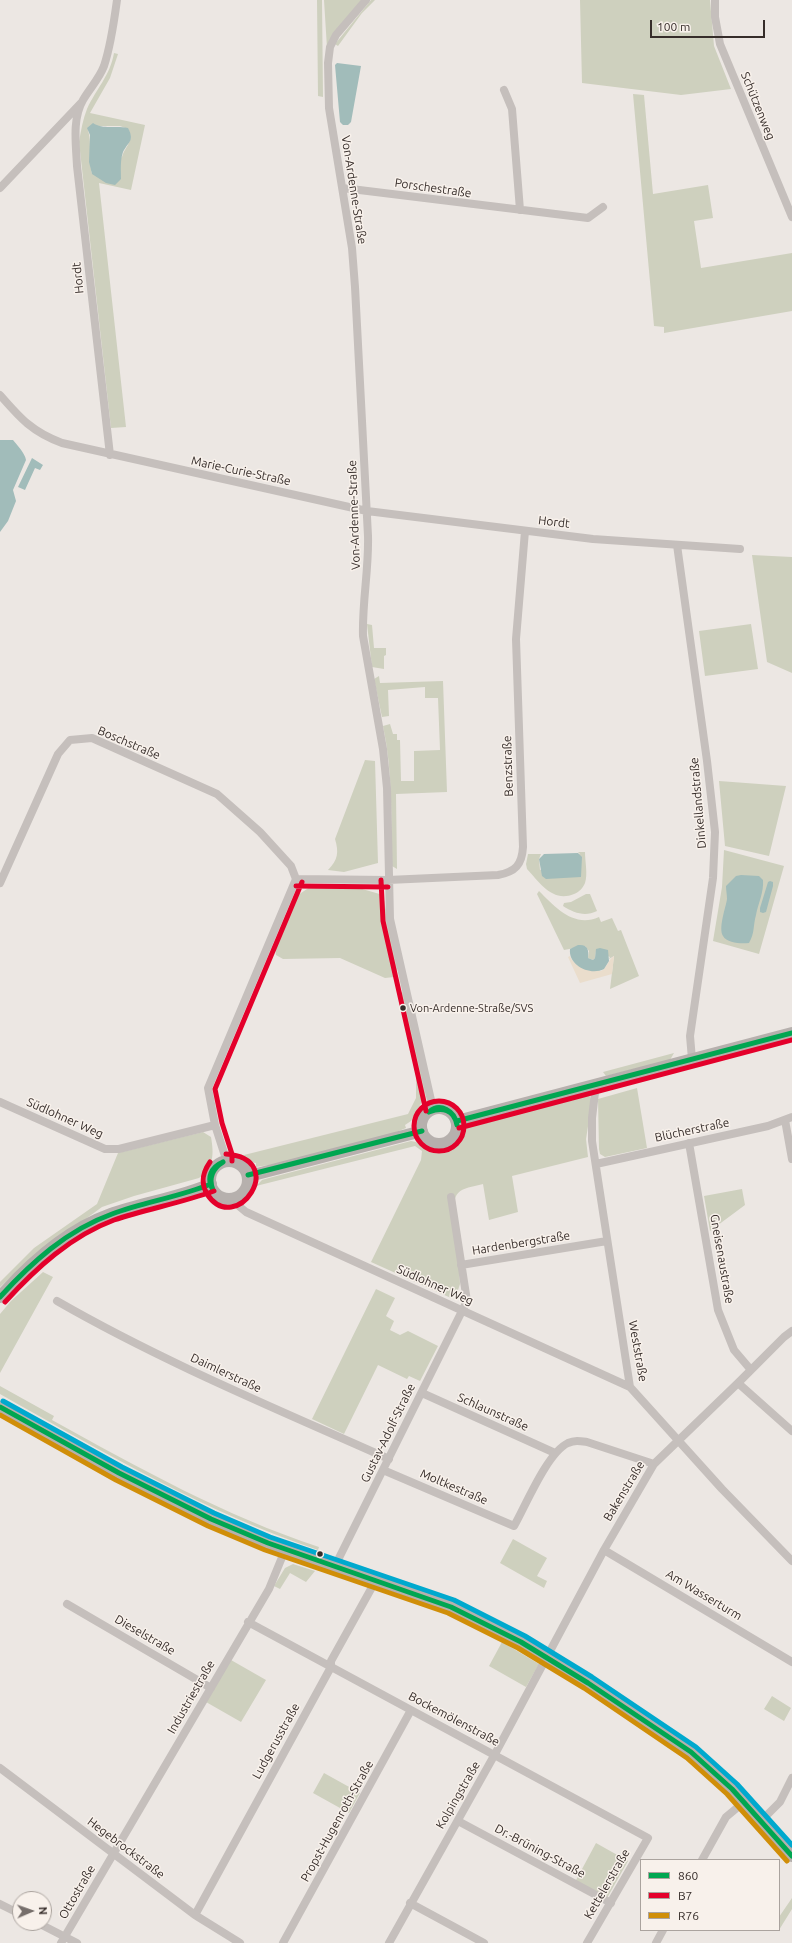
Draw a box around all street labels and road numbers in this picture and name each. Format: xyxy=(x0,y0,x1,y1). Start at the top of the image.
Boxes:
street label: Schützenweg xyxy=(738,70,778,142)
street label: Von-Ardenne-Straße xyxy=(338,135,370,245)
street label: Porschestraße xyxy=(394,175,472,201)
street label: Hordt xyxy=(69,262,87,294)
street label: Marie-Curie-Straße xyxy=(190,453,292,489)
street label: Von-Ardenne-Straße xyxy=(345,460,363,570)
street label: Hordt xyxy=(537,513,571,531)
street label: Boschstraße xyxy=(95,723,163,763)
street label: Benzstraße xyxy=(500,735,516,797)
street label: Dinkellandstraße xyxy=(687,757,709,849)
street label: Südlohner Weg xyxy=(24,1095,106,1141)
street label: Blücherstraße xyxy=(653,1115,731,1145)
street label: Gneisenaustraße xyxy=(707,1213,737,1305)
street label: Hardenbergstraße xyxy=(471,1228,571,1258)
street label: Südlohner Weg xyxy=(394,1262,476,1308)
street label: Weststraße xyxy=(626,1319,650,1383)
street label: Daimlerstraße xyxy=(188,1350,264,1396)
street label: Gustav-Adolf-Straße xyxy=(358,1381,418,1485)
street label: Schlaunstraße xyxy=(455,1390,531,1434)
street label: Bakenstraße xyxy=(600,1458,648,1524)
street label: Moltkestraße xyxy=(418,1466,490,1508)
street label: Am Wasserturm xyxy=(663,1567,745,1623)
street label: Dieselstraße xyxy=(112,1612,178,1658)
street label: Industriestraße xyxy=(164,1658,218,1736)
street label: Bockemölenstraße xyxy=(406,1689,502,1749)
street label: Ludgerusstraße xyxy=(249,1701,303,1781)
street label: Propst-Hugenroth-Straße xyxy=(298,1758,376,1884)
street label: Kolpingstraße xyxy=(433,1759,483,1831)
street label: Hegebrockstraße xyxy=(84,1814,168,1882)
street label: Dr.-Brüning-Straße xyxy=(492,1821,588,1881)
street label: Kettelerstraße xyxy=(581,1846,633,1922)
street label: Ottostraße xyxy=(56,1862,98,1922)

